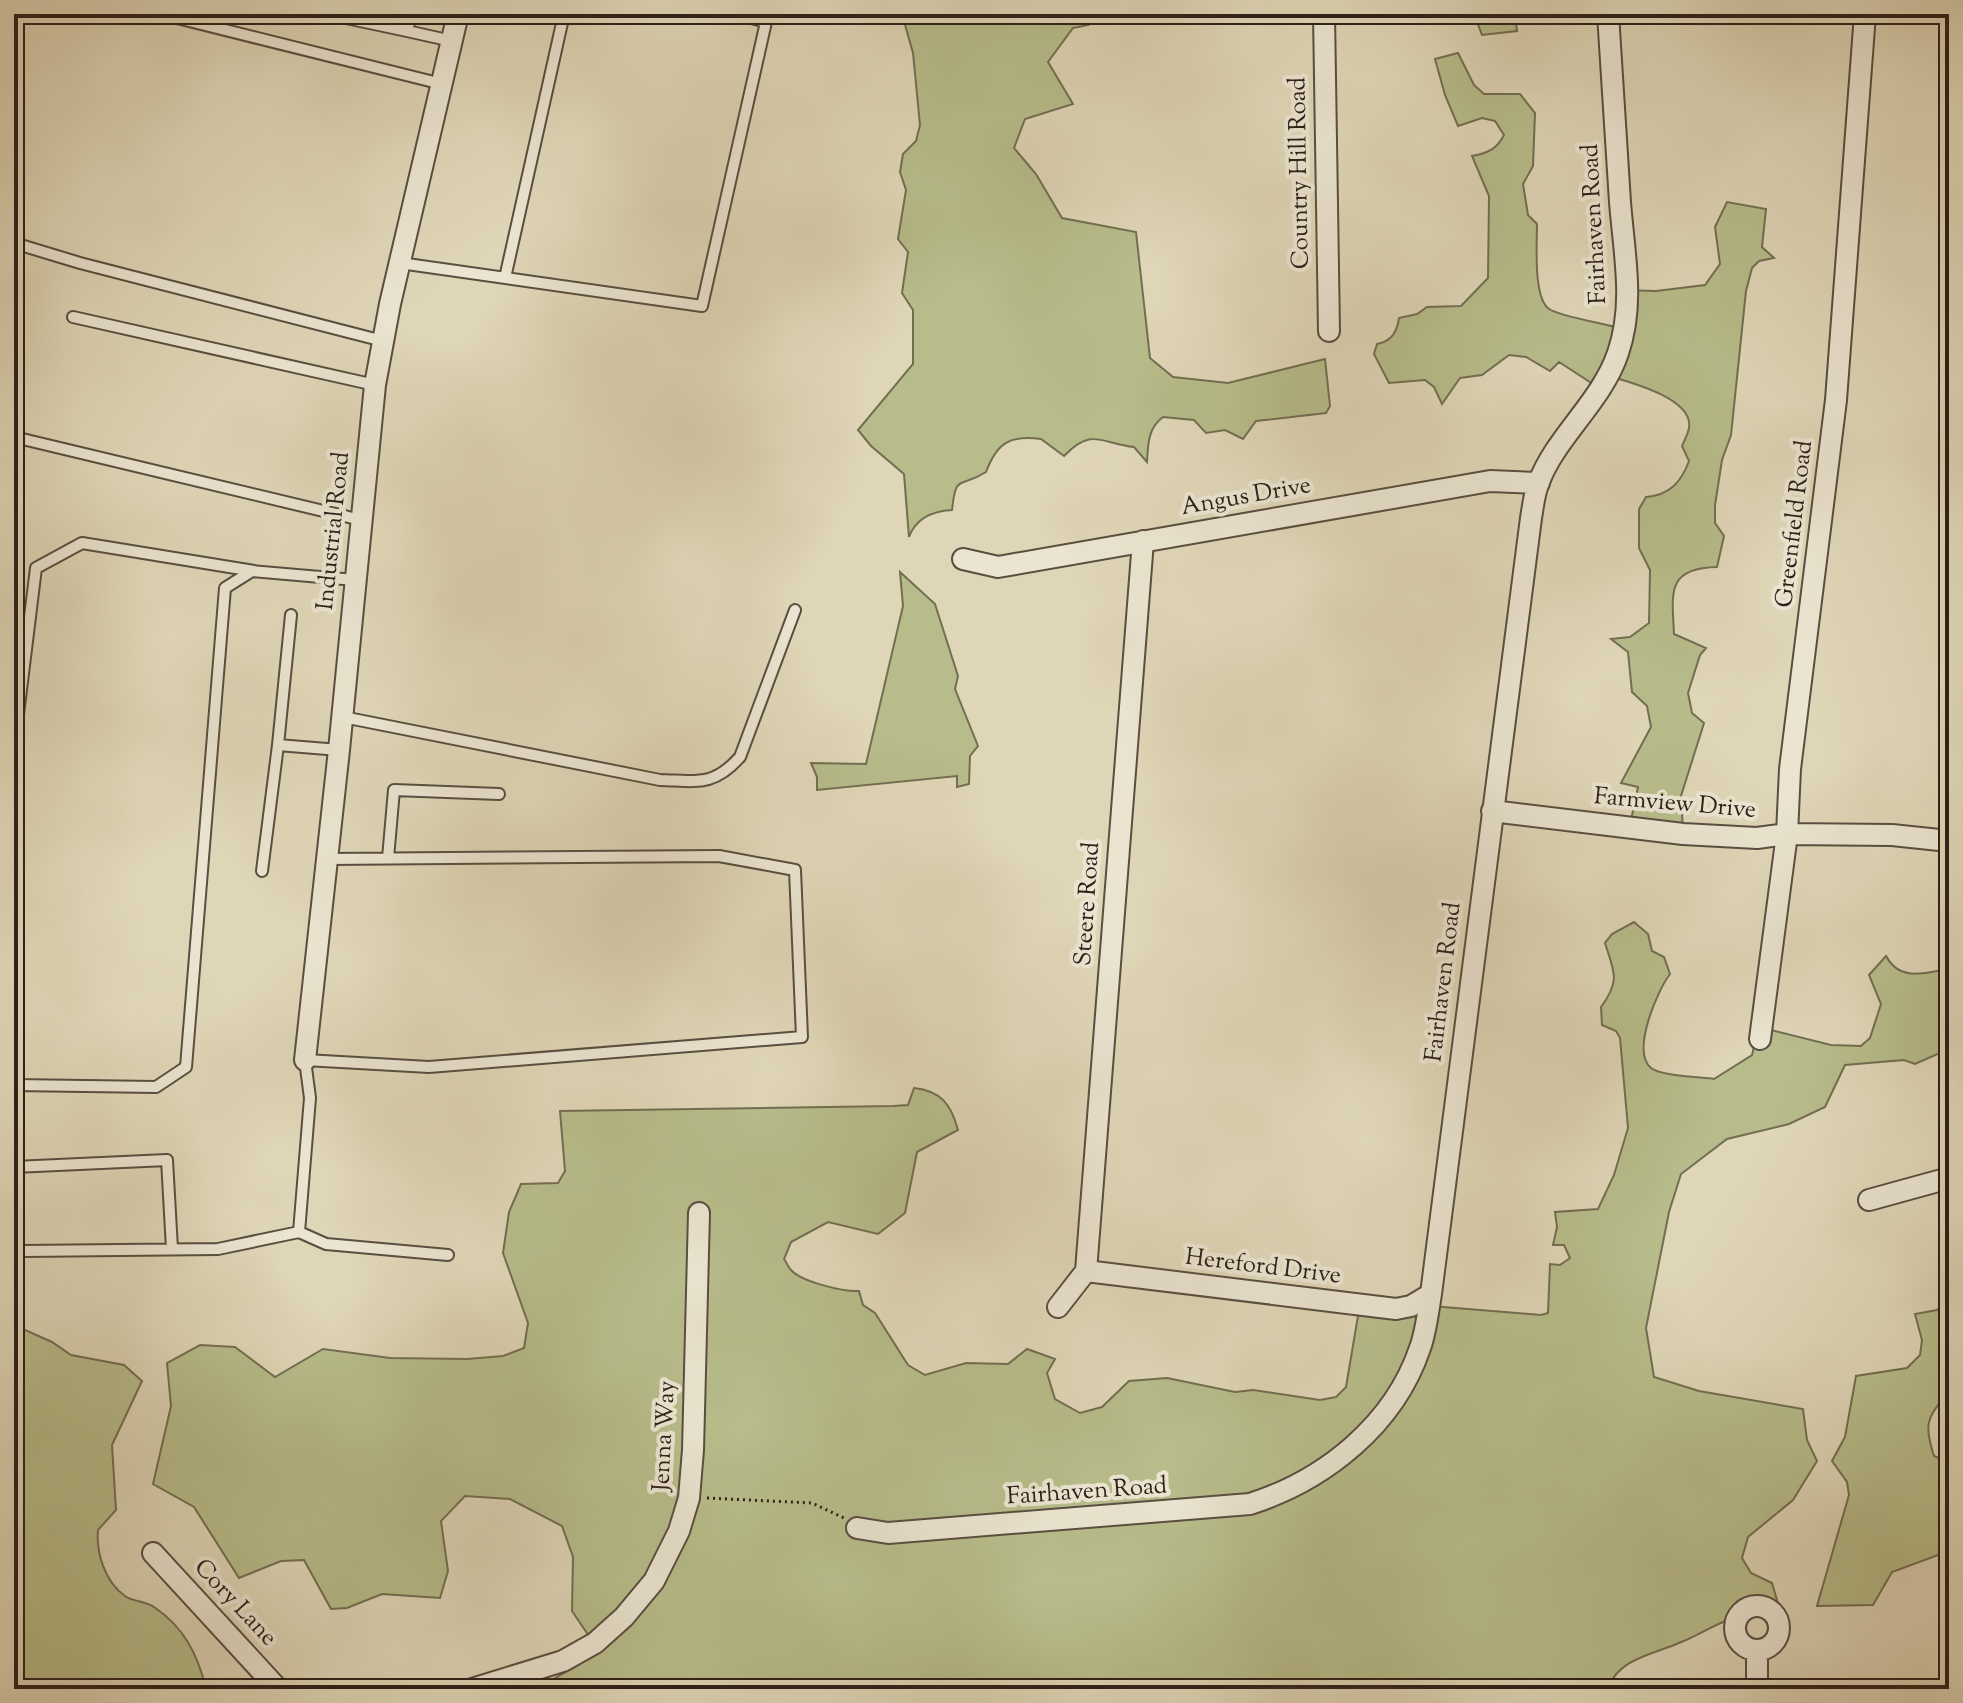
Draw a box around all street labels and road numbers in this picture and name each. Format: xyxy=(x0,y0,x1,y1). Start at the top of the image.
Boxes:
street label: Country Hill Road xyxy=(1281,76,1319,269)
street label: Fairhaven Road xyxy=(1574,142,1616,305)
street label: Greenfield Road xyxy=(1768,438,1822,610)
street label: Industrial Road xyxy=(309,450,359,612)
street label: Angus Drive xyxy=(1178,469,1314,525)
street label: Farmview Drive xyxy=(1592,780,1758,828)
street label: Steere Road xyxy=(1067,840,1109,967)
street label: Fairhaven Road xyxy=(1417,900,1471,1064)
street label: Hereford Drive xyxy=(1183,1241,1343,1293)
street label: Jenna Way xyxy=(645,1380,685,1494)
street label: Fairhaven Road xyxy=(1006,1469,1169,1515)
street label: Cory Lane xyxy=(186,1552,284,1654)

